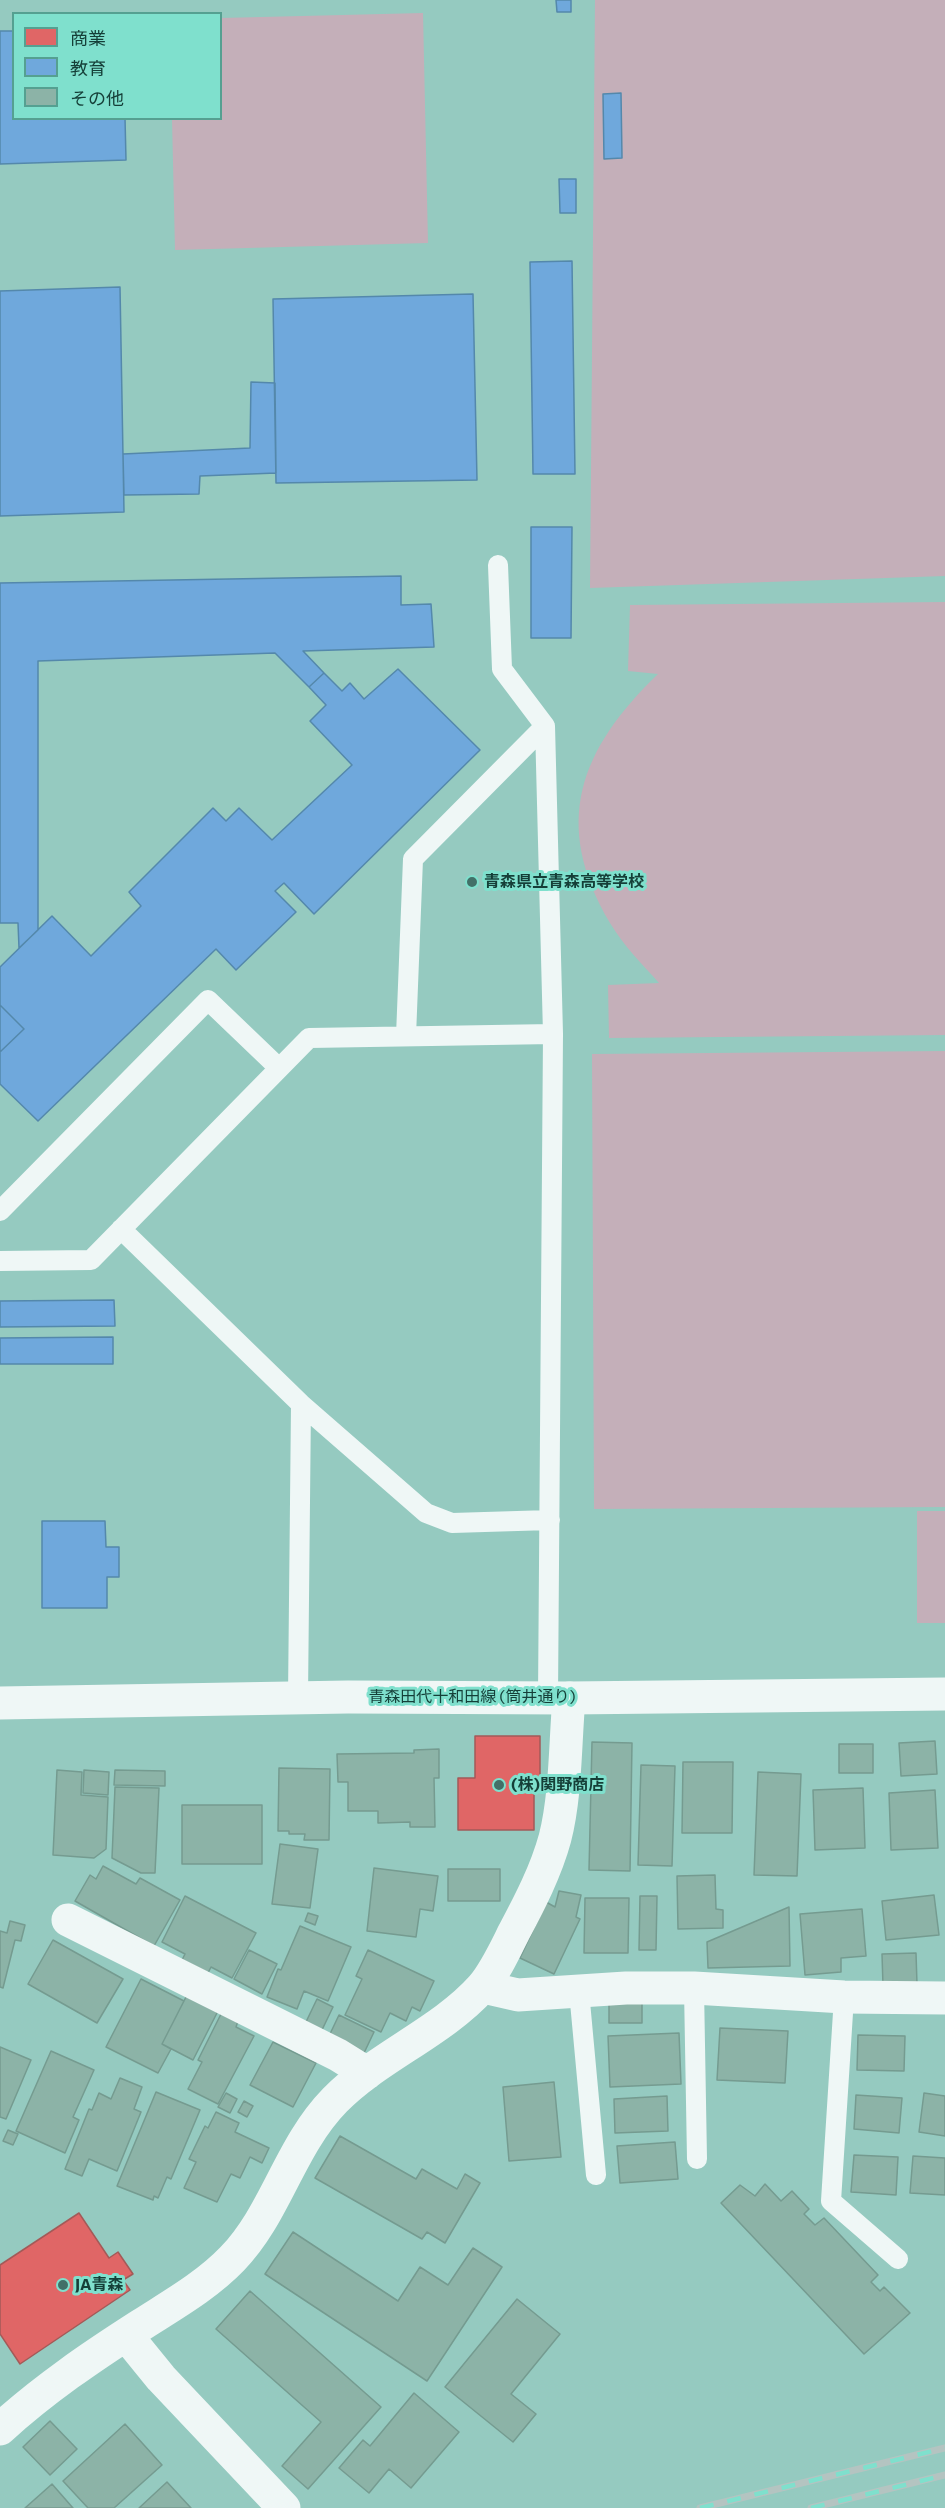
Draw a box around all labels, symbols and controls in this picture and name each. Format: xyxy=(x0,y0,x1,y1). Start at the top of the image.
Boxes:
legend xyxy=(12,12,222,120)
text: 商業 xyxy=(70,27,106,49)
text: 教育 xyxy=(70,57,106,79)
text: その他 xyxy=(70,87,124,109)
place label: 青森県立青森高等学校 xyxy=(484,872,644,892)
marker: 青森県立青森高等学校 xyxy=(465,875,479,889)
street label: 青森田代十和田線 (筒井通り) xyxy=(368,1687,576,1707)
place label: (株)関野商店 xyxy=(511,1775,604,1795)
marker: (株)関野商店 xyxy=(492,1778,506,1792)
place label: JA青森 xyxy=(75,2275,124,2295)
marker: JA青森 xyxy=(56,2278,70,2292)

